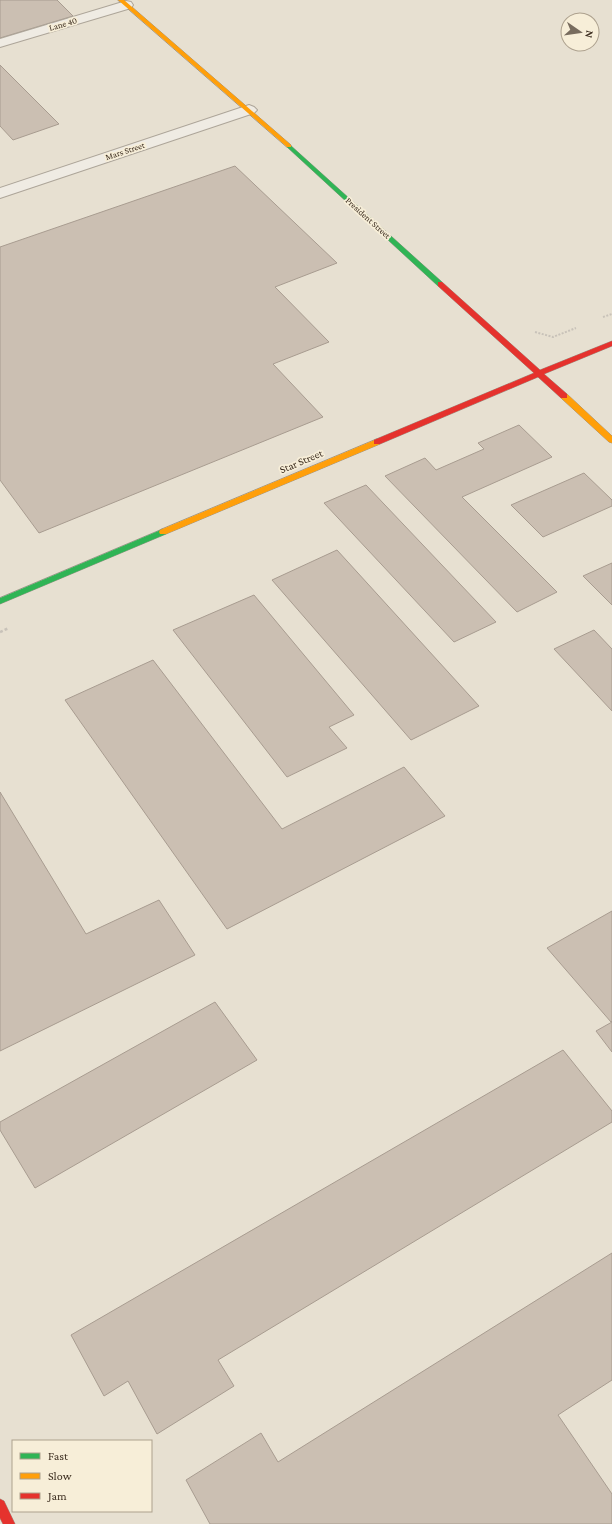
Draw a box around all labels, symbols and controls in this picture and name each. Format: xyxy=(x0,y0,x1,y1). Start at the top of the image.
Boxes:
north arrow xyxy=(560,12,600,52)
street label: Lane 40 xyxy=(48,15,78,33)
text: N xyxy=(583,29,596,40)
street label: Mars Street xyxy=(104,140,147,162)
street label: President Street xyxy=(344,195,393,241)
street label: Star Street xyxy=(278,446,325,475)
legend xyxy=(12,1440,152,1512)
text: Fast xyxy=(48,1449,69,1463)
text: Slow xyxy=(48,1469,72,1483)
text: Jam xyxy=(47,1489,67,1503)

